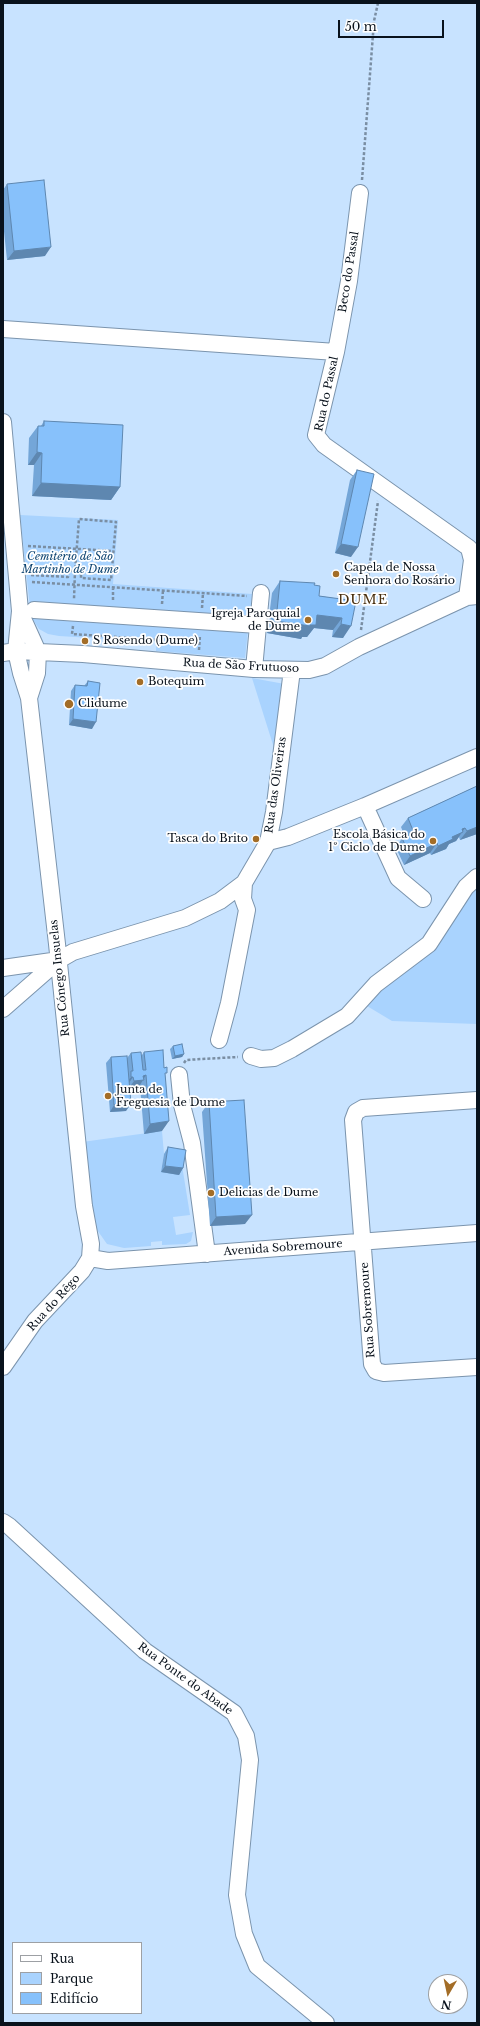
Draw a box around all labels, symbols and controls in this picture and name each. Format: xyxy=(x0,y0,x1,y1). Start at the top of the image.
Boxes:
scale bar xyxy=(340,12,446,38)
text: 50 m xyxy=(345,19,377,34)
street label: Beco do Passal xyxy=(336,231,362,313)
street label: Rua do Passal xyxy=(313,355,341,433)
park label: Cemitério de São Martinho de Dume xyxy=(22,550,118,576)
place label: Capela de Nossa Senhora do Rosário xyxy=(344,561,455,587)
marker: Capela de Nossa Senhora do Rosário xyxy=(331,569,341,579)
district label: DUME xyxy=(338,592,388,608)
place label: Igreja Paroquial de Dume xyxy=(211,607,300,633)
marker: Igreja Paroquial de Dume xyxy=(303,615,313,625)
place label: S Rosendo (Dume) xyxy=(93,634,198,648)
marker: S Rosendo (Dume) xyxy=(80,636,90,646)
street label: Rua de São Frutuoso xyxy=(182,656,300,676)
place label: Botequim xyxy=(148,675,204,689)
marker: Botequim xyxy=(135,677,145,687)
place label: Clidume xyxy=(78,697,127,711)
marker: Clidume xyxy=(63,698,75,710)
street label: Rua das Oliveiras xyxy=(263,736,289,834)
place label: Escola Básica do 1º Ciclo de Dume xyxy=(328,828,425,854)
place label: Tasca do Brito xyxy=(168,832,248,846)
marker: Tasca do Brito xyxy=(251,834,261,844)
marker: Escola Básica do 1º Ciclo de Dume xyxy=(428,836,438,846)
street label: Rua Cónego Insuelas xyxy=(47,919,73,1037)
place label: Junta de Freguesia de Dume xyxy=(116,1083,225,1109)
marker: Junta de Freguesia de Dume xyxy=(103,1091,113,1101)
place label: Delicias de Dume xyxy=(219,1186,318,1200)
marker: Delicias de Dume xyxy=(206,1188,216,1198)
street label: Avenida Sobremoure xyxy=(223,1237,343,1259)
street label: Rua Sobremoure xyxy=(358,1262,378,1358)
street label: Rua do Rêgo xyxy=(25,1272,83,1334)
street label: Rua Ponte do Abade xyxy=(135,1640,235,1718)
legend xyxy=(12,1942,142,2014)
text: Rua xyxy=(50,1951,74,1966)
text: Parque xyxy=(50,1971,93,1986)
north arrow xyxy=(428,1974,468,2014)
text: Edifício xyxy=(50,1991,98,2006)
text: N xyxy=(440,1997,452,2013)

